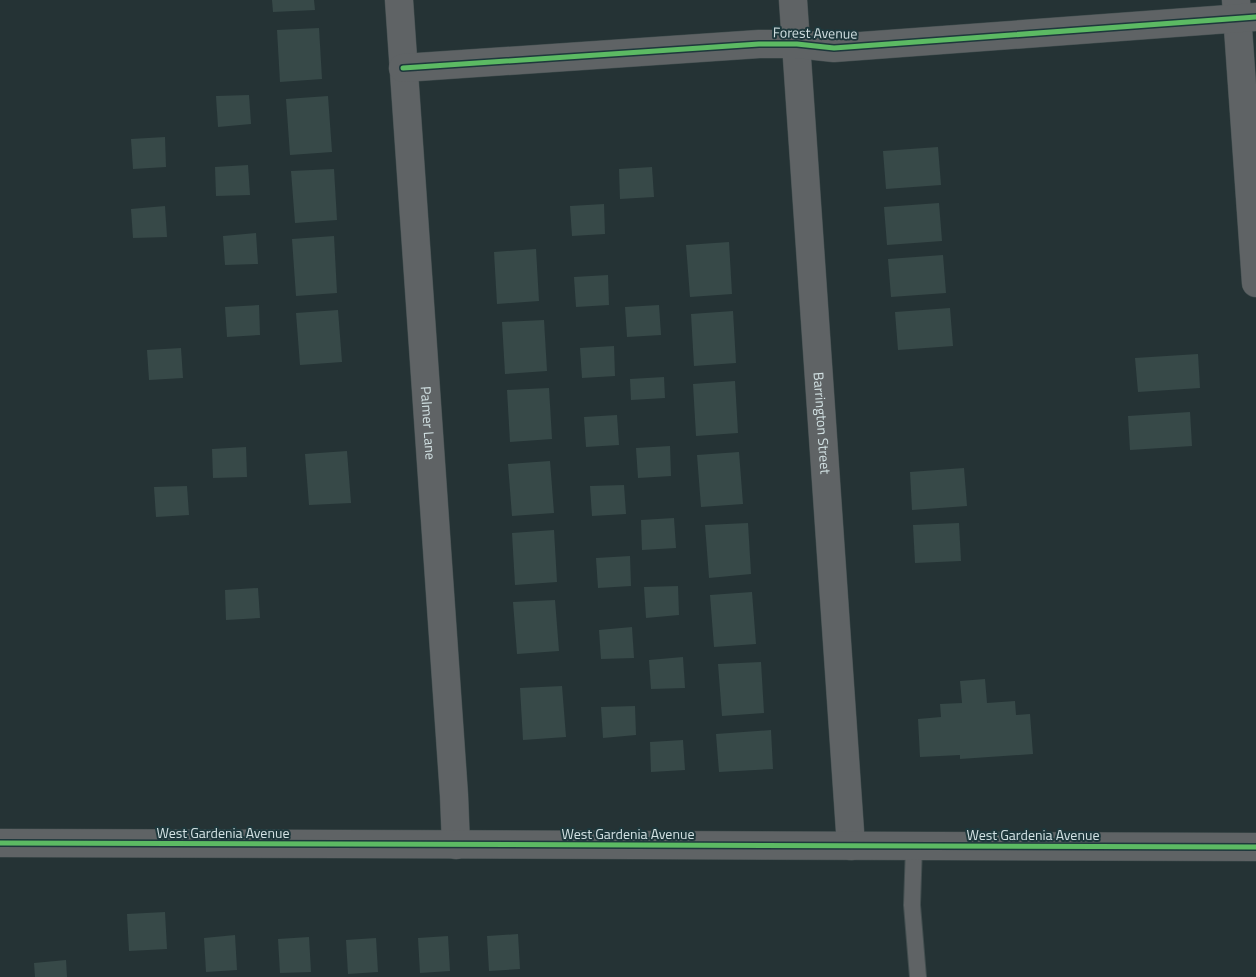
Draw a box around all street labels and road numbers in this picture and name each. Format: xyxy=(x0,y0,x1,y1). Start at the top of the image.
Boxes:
street label: Forest Avenue xyxy=(773,21,857,44)
street label: Barrington Street xyxy=(809,371,836,475)
street label: Palmer Lane xyxy=(416,386,442,460)
street label: West Gardenia Avenue xyxy=(157,822,289,843)
street label: West Gardenia Avenue xyxy=(562,823,694,844)
street label: West Gardenia Avenue xyxy=(967,824,1099,845)

